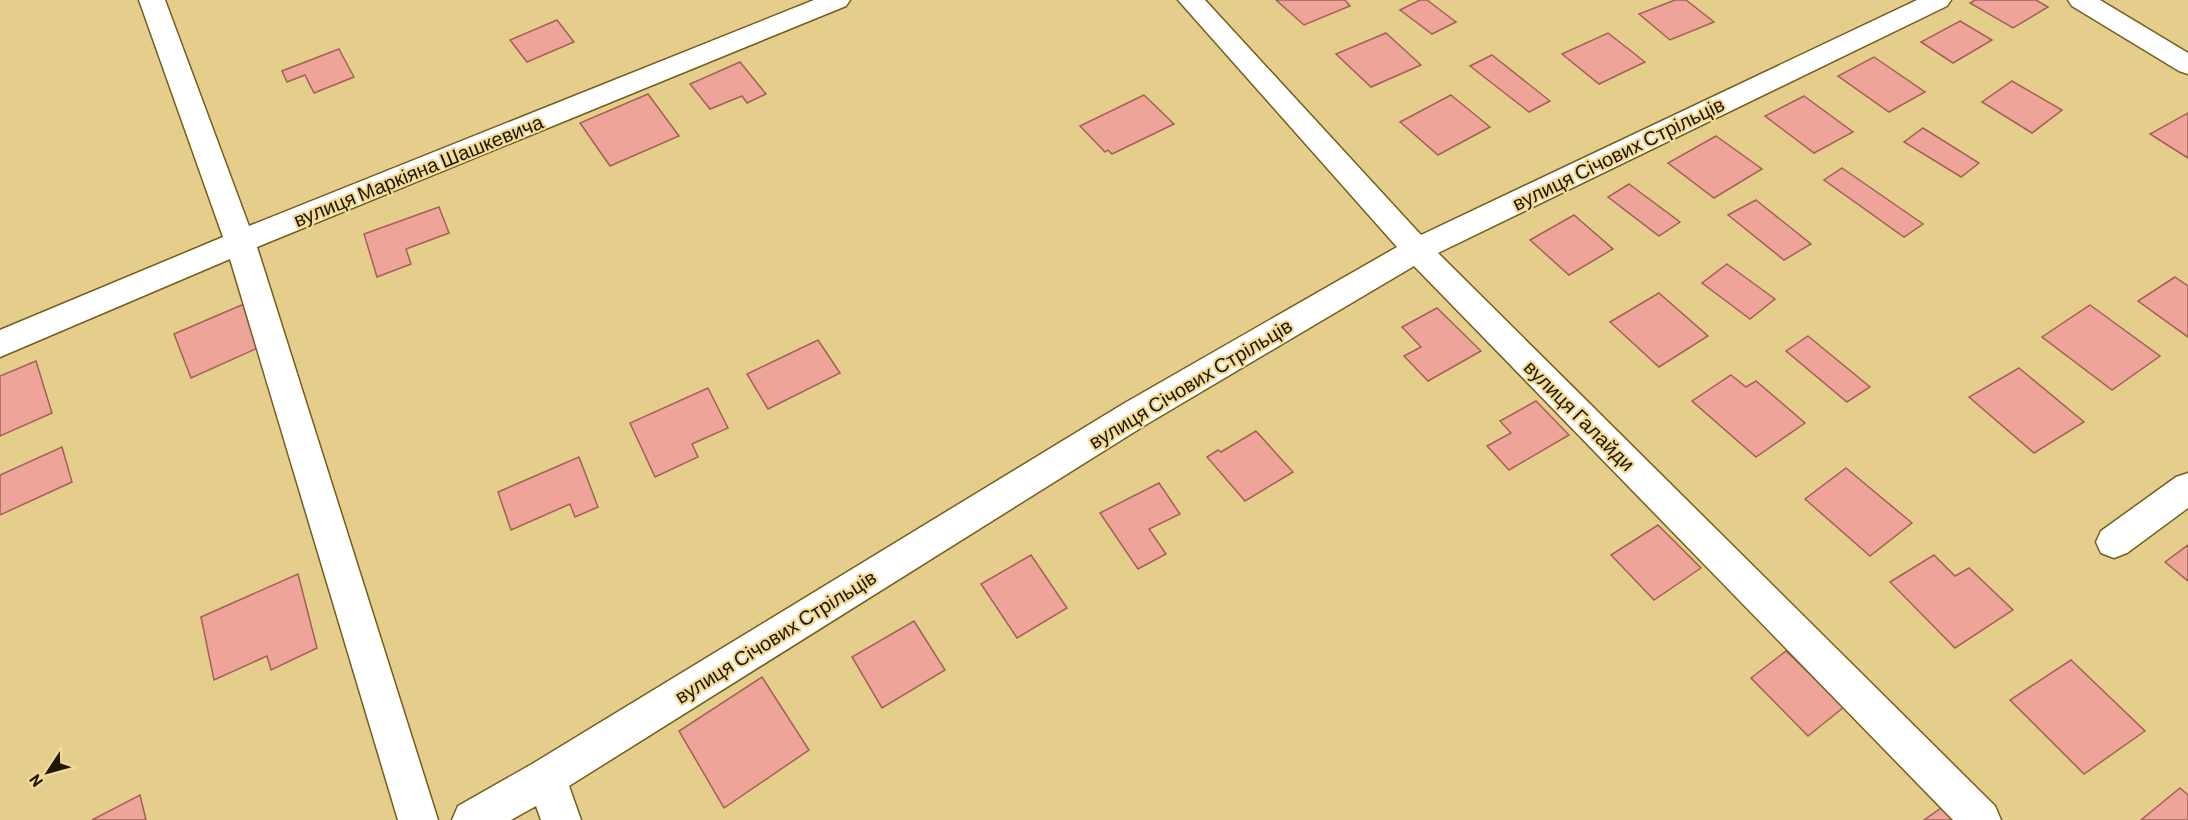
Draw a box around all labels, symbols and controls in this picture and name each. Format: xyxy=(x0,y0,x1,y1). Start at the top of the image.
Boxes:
street label: вулиця Січових Стрільців xyxy=(1508,91,1728,215)
street label: вулиця Маркіяна Шашкевича xyxy=(290,109,547,231)
street label: вулиця Січових Стрільців xyxy=(1084,313,1296,453)
street label: вулиця Галайди xyxy=(1520,355,1640,475)
street label: вулиця Січових Стрільців xyxy=(670,564,880,708)
north arrow xyxy=(18,742,78,802)
text: N xyxy=(25,771,46,791)

